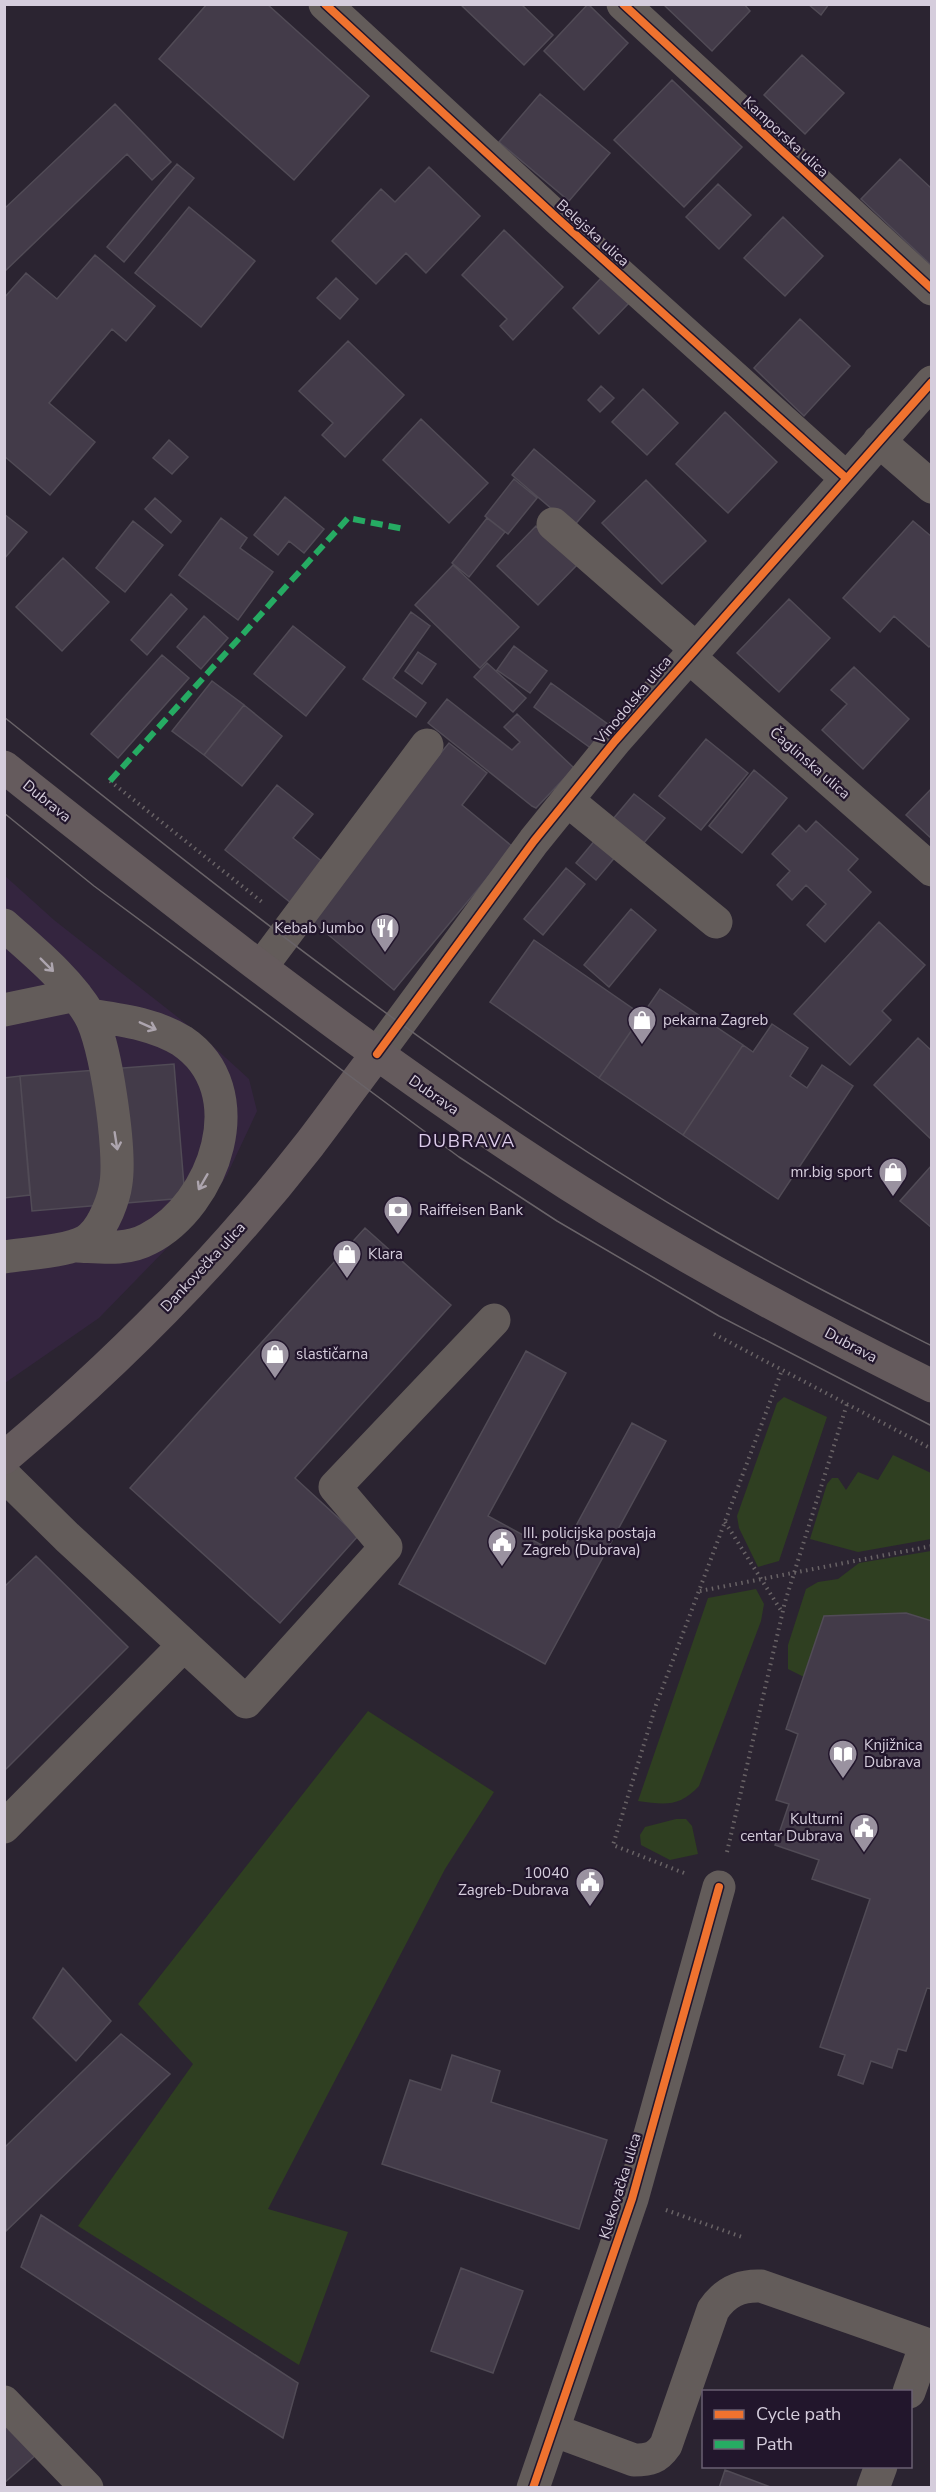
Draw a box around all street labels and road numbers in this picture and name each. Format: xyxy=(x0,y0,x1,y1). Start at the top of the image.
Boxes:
street label: Kamporska ulica xyxy=(739,92,833,182)
street label: Belejska ulica xyxy=(552,195,634,271)
street label: Vinodolska ulica xyxy=(589,652,676,749)
street label: Čaglinska ulica xyxy=(765,722,855,804)
street label: Dubrava xyxy=(19,775,75,827)
street label: Dubrava xyxy=(405,1070,463,1120)
street label: Dankovečka ulica xyxy=(156,1218,250,1316)
street label: Dubrava xyxy=(821,1323,881,1367)
street label: Klekovačka ulica xyxy=(594,2130,646,2242)

